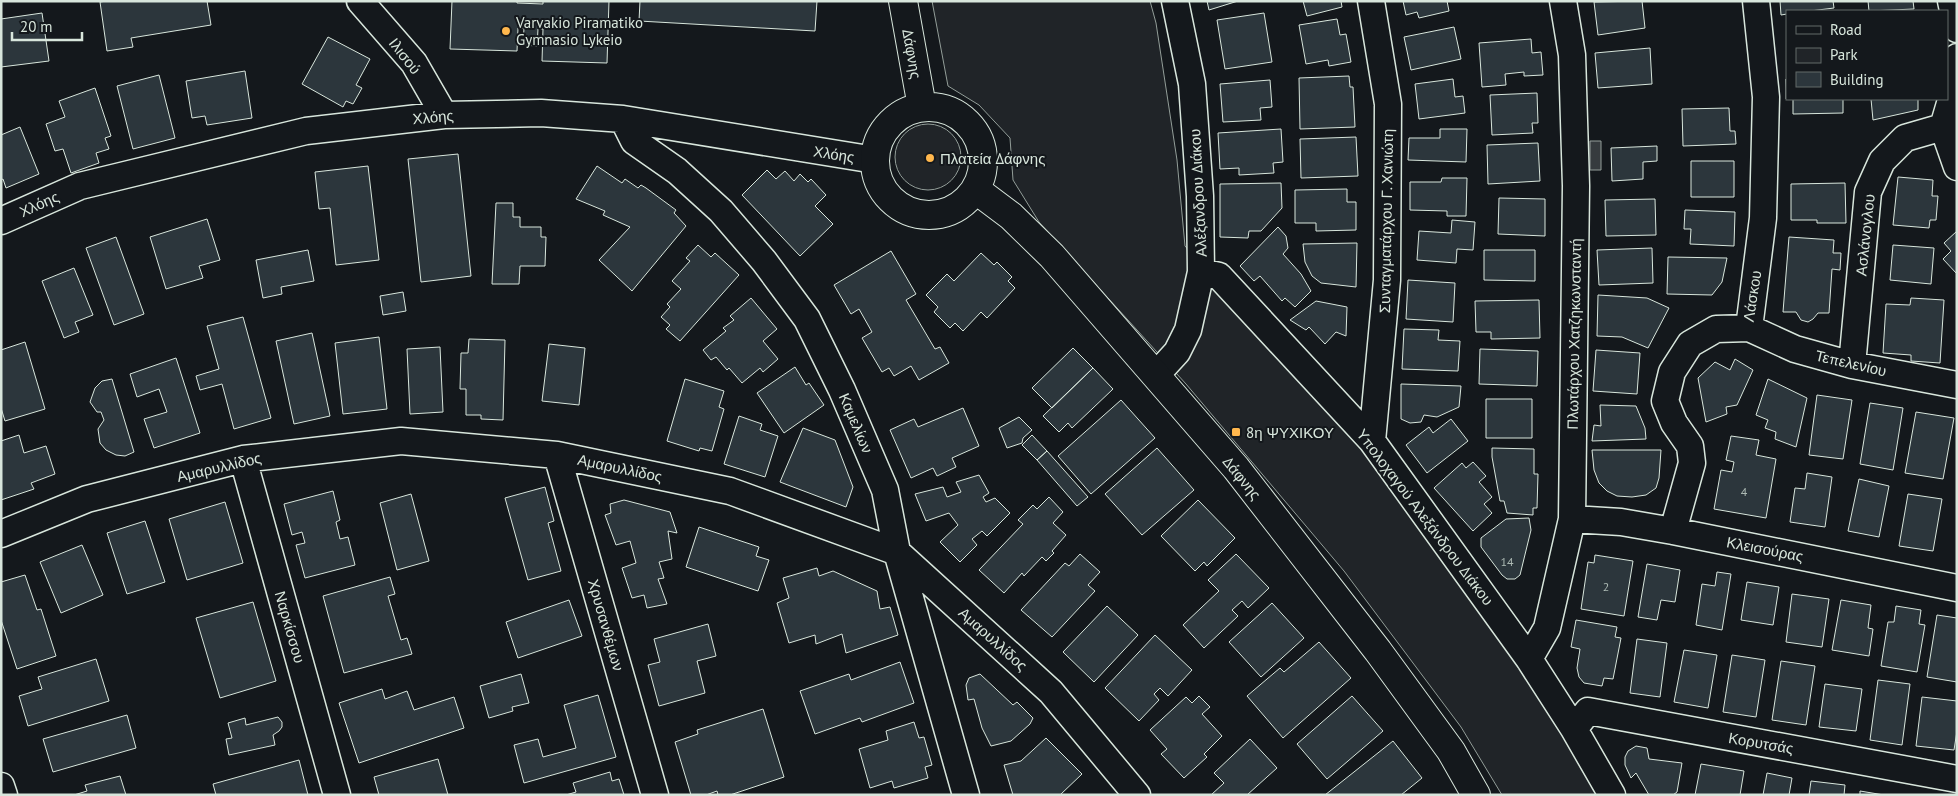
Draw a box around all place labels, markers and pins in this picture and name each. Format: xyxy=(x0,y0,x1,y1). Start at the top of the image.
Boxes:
place label: Varvakio Piramatiko Gymnasio Lykeio xyxy=(515,13,643,49)
marker: Varvakio Piramatiko Gymnasio Lykeio xyxy=(500,25,512,37)
place label: Πλατεία Δάφνης xyxy=(940,149,1045,168)
marker: Πλατεία Δάφνης xyxy=(924,152,936,164)
place label: 8η ΨΥΧΙΚΟΥ xyxy=(1246,423,1334,442)
marker: 8η ΨΥΧΙΚΟΥ xyxy=(1230,426,1242,438)

